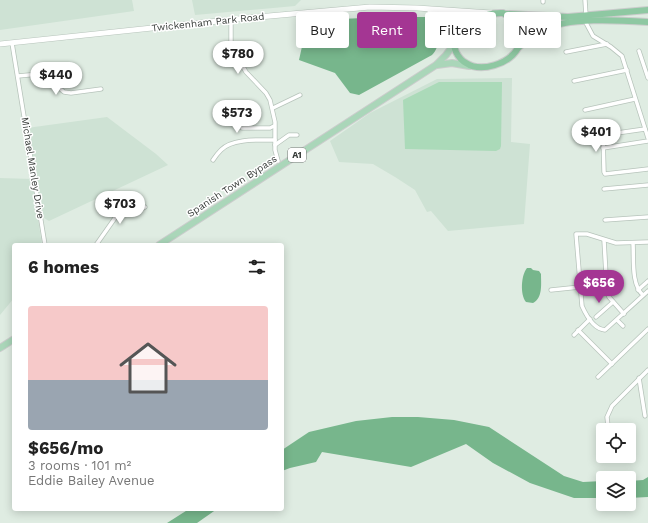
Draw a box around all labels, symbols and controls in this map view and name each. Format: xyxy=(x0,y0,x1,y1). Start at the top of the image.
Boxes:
street label: Twickenham Park Road xyxy=(151,11,265,33)
chip: Buy xyxy=(296,12,349,48)
chip: Rent xyxy=(357,12,417,48)
chip: Filters xyxy=(425,12,496,48)
chip: New xyxy=(504,12,561,48)
pin: $780 xyxy=(214,41,262,75)
text: $780 xyxy=(222,46,254,61)
pin: $440 xyxy=(32,62,80,96)
text: $440 xyxy=(39,67,73,82)
pin: $573 xyxy=(213,100,261,134)
text: $573 xyxy=(221,105,253,120)
street label: Michael Manley Drive xyxy=(20,116,46,220)
pin: $401 xyxy=(572,119,620,153)
text: $401 xyxy=(581,124,611,139)
road number: A1 xyxy=(288,148,306,162)
street label: Spanish Town Bypass xyxy=(185,153,279,219)
pin: $703 xyxy=(96,191,144,225)
text: $703 xyxy=(104,196,136,211)
icon: filters xyxy=(246,256,268,278)
text: 6 homes xyxy=(28,257,99,277)
pin: $656 xyxy=(575,270,623,304)
text: $656 xyxy=(583,275,615,290)
icon: home xyxy=(112,332,184,404)
map controls xyxy=(596,423,636,511)
button: locate xyxy=(596,423,636,463)
text: $656/mo xyxy=(28,438,103,458)
text: 3 rooms · 101 m² xyxy=(28,458,131,473)
button: layers xyxy=(596,471,636,511)
text: Eddie Bailey Avenue xyxy=(28,473,155,488)

